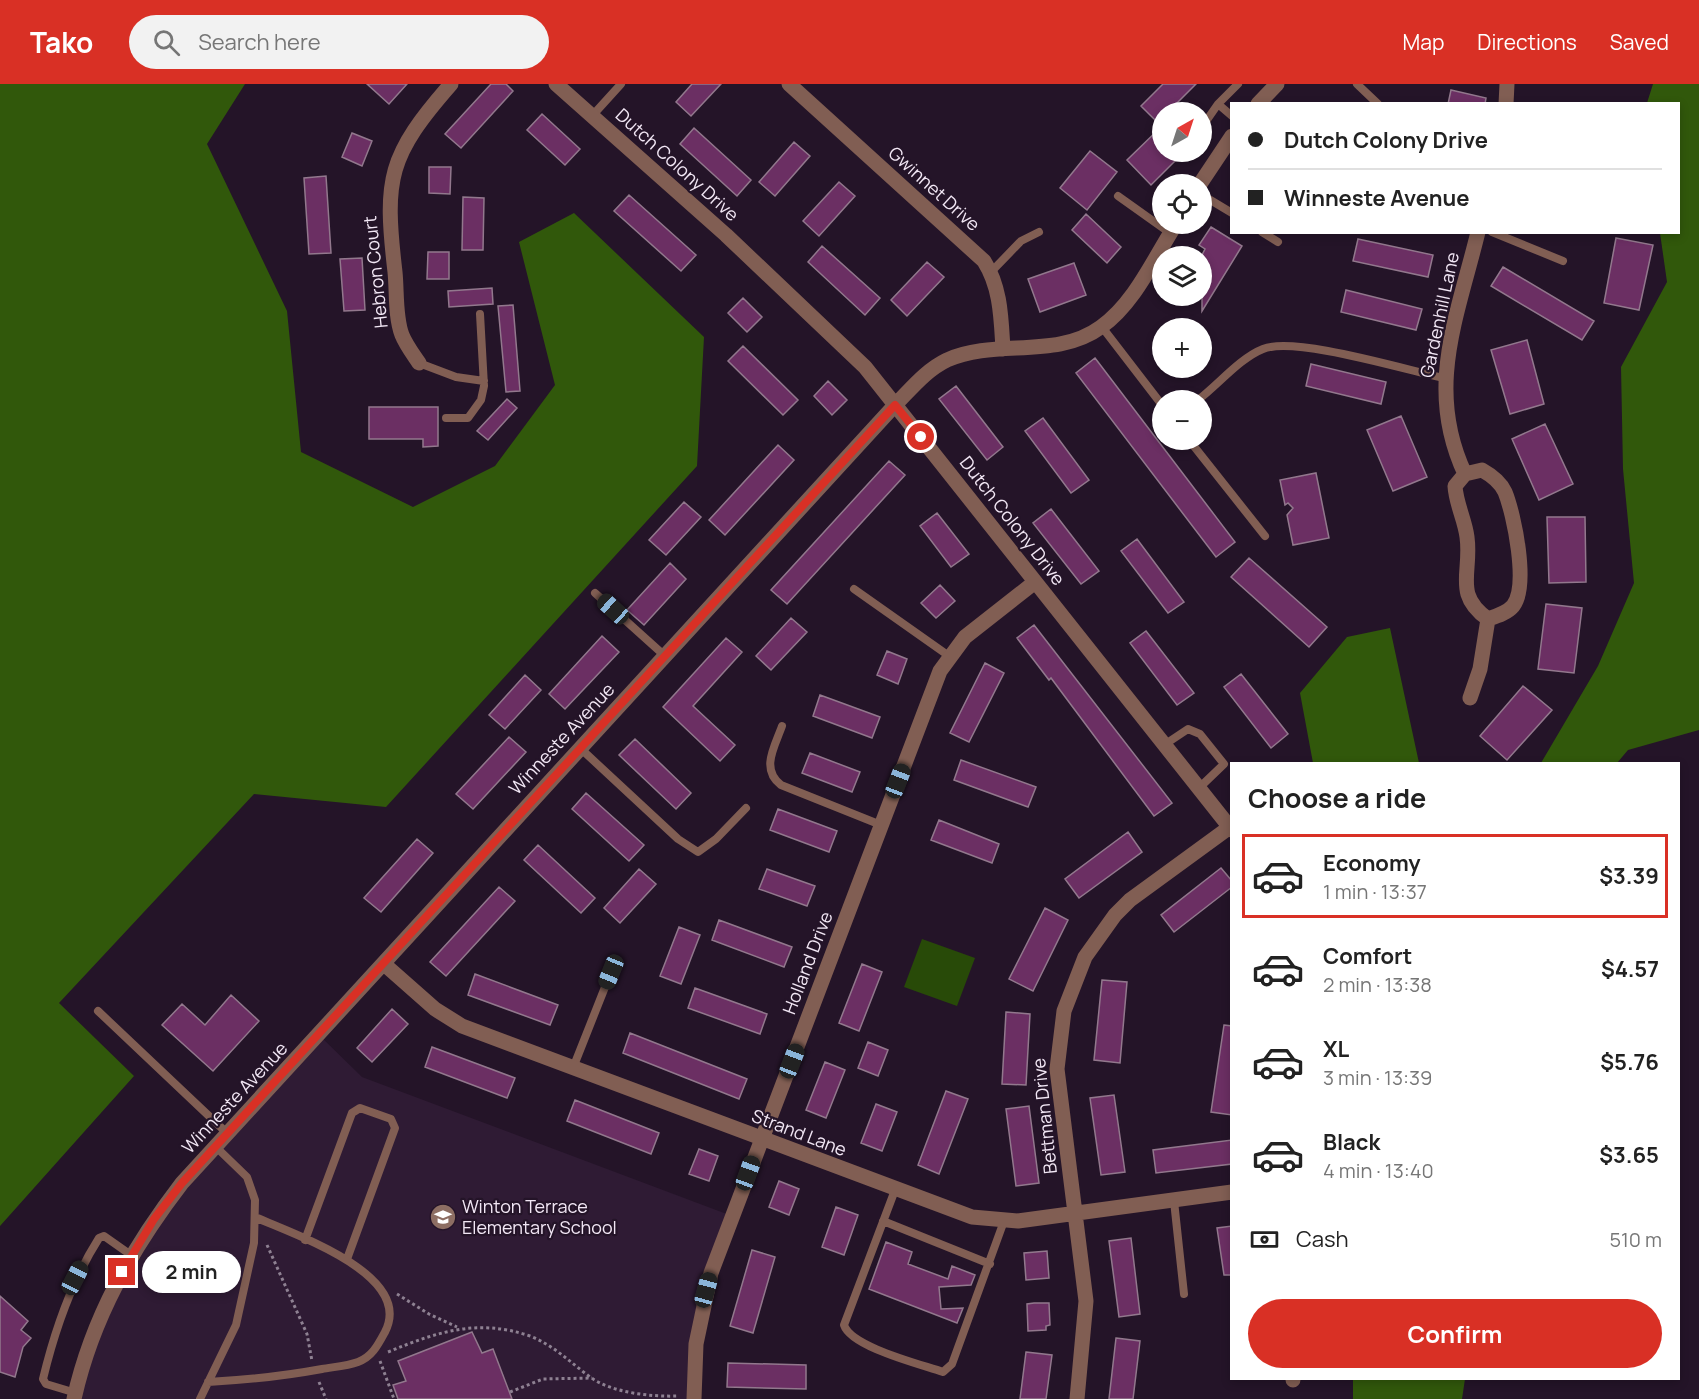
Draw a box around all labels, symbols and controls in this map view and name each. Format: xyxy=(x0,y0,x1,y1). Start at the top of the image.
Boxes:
search box xyxy=(129,15,549,69)
text: Tako xyxy=(30,23,93,61)
icon: search xyxy=(150,26,183,59)
text: Search here xyxy=(198,27,321,57)
text: Map xyxy=(1403,28,1444,56)
text: Directions xyxy=(1477,28,1577,56)
text: Saved xyxy=(1610,28,1669,56)
north arrow xyxy=(1152,102,1212,162)
map controls xyxy=(1152,102,1212,450)
street label: Dutch Colony Drive xyxy=(611,103,744,226)
text: Dutch Colony Drive xyxy=(1284,125,1488,155)
street label: Gwinnet Drive xyxy=(884,141,986,236)
button: locate xyxy=(1152,174,1212,234)
text: Winneste Avenue xyxy=(1284,183,1470,213)
street label: Hebron Court xyxy=(357,215,393,329)
button: layers xyxy=(1152,246,1212,306)
street label: Gardenhill Lane xyxy=(1414,250,1464,380)
button: + xyxy=(1152,318,1212,378)
button: − xyxy=(1152,390,1212,450)
route start xyxy=(907,423,934,450)
street label: Dutch Colony Drive xyxy=(955,451,1071,590)
car xyxy=(594,590,632,628)
street label: Winneste Avenue xyxy=(503,677,619,799)
car xyxy=(883,761,913,801)
text: Choose a ride xyxy=(1248,779,1426,816)
text: Economy xyxy=(1323,848,1421,878)
icon: car xyxy=(1251,849,1305,903)
text: $3.39 xyxy=(1599,861,1659,891)
text: 1 min · 13:37 xyxy=(1323,878,1427,905)
street label: Holland Drive xyxy=(776,908,838,1018)
text: Comfort xyxy=(1323,941,1412,971)
icon: car xyxy=(1251,942,1305,996)
car xyxy=(596,952,626,992)
text: $4.57 xyxy=(1601,954,1659,984)
text: 2 min · 13:38 xyxy=(1323,971,1432,998)
text: XL xyxy=(1323,1034,1349,1064)
icon: car xyxy=(1251,1035,1305,1089)
street label: Winneste Avenue xyxy=(176,1036,292,1158)
car xyxy=(777,1041,807,1081)
text: $5.76 xyxy=(1600,1047,1659,1077)
street label: Bettman Drive xyxy=(1026,1057,1062,1175)
text: 3 min · 13:39 xyxy=(1323,1064,1432,1091)
street label: Strand Lane xyxy=(749,1103,850,1161)
text: Black xyxy=(1323,1127,1380,1157)
icon: car xyxy=(1251,1128,1305,1182)
text: $3.65 xyxy=(1599,1140,1659,1170)
car xyxy=(733,1153,763,1193)
text: 4 min · 13:40 xyxy=(1323,1157,1434,1184)
place label: Winton Terrace Elementary School xyxy=(462,1194,617,1239)
school or university icon: Winton Terrace Elementary School xyxy=(428,1202,458,1232)
icon: cash xyxy=(1248,1223,1281,1256)
text: Cash xyxy=(1296,1224,1349,1254)
text: 510 m xyxy=(1609,1226,1662,1253)
callout: 2 min xyxy=(143,1251,242,1293)
car xyxy=(59,1258,91,1298)
route end xyxy=(108,1258,135,1285)
text: 2 min xyxy=(165,1258,218,1285)
car xyxy=(693,1270,719,1310)
button: Confirm xyxy=(1248,1299,1662,1368)

